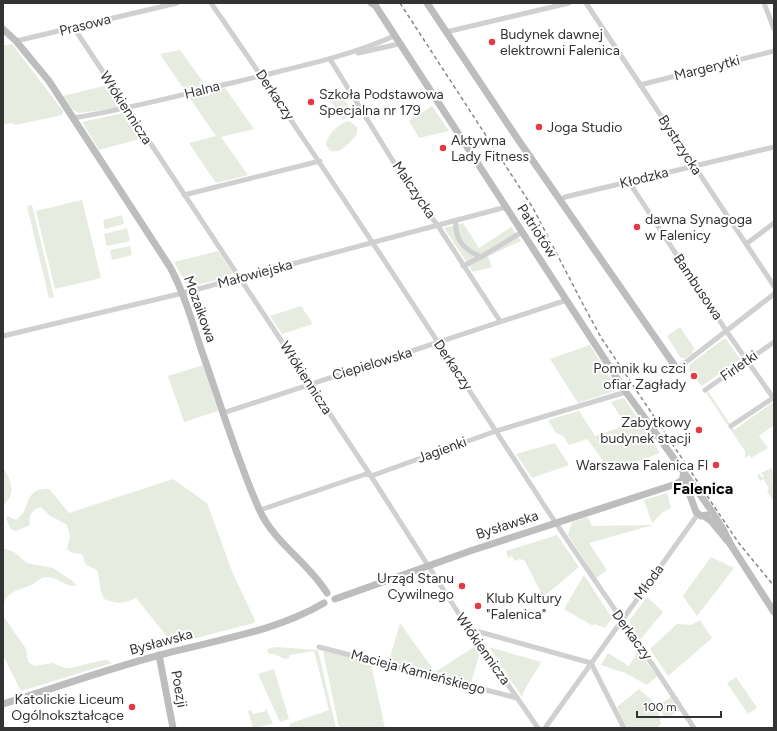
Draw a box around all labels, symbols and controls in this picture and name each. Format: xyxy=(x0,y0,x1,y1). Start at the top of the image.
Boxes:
street label: Prasowa xyxy=(58,10,112,40)
place label: Budynek dawnej elektrowni Falenica xyxy=(500,26,620,59)
marker: Budynek dawnej elektrowni Falenica xyxy=(487,37,497,47)
street label: Margerytki xyxy=(672,52,742,84)
street label: Derkaczy xyxy=(252,66,299,124)
street label: Włókiennicza xyxy=(96,68,156,148)
street label: Halna xyxy=(183,77,221,103)
place label: Szkoła Podstawowa Specjalna nr 179 xyxy=(319,86,444,119)
marker: Szkoła Podstawowa Specjalna nr 179 xyxy=(306,97,316,107)
street label: Bystrzycka xyxy=(654,112,706,178)
place label: Joga Studio xyxy=(547,119,622,136)
marker: Joga Studio xyxy=(534,122,544,132)
place label: Aktywna Lady Fitness xyxy=(451,132,529,165)
marker: Aktywna Lady Fitness xyxy=(438,143,448,153)
street label: Malczycka xyxy=(389,158,439,222)
street label: Kłodzka xyxy=(618,164,670,192)
street label: Patriotów xyxy=(513,201,561,261)
place label: dawna Synagoga w Falenicy xyxy=(645,211,752,244)
marker: dawna Synagoga w Falenicy xyxy=(632,222,642,232)
street label: Bambusowa xyxy=(670,251,726,323)
street label: Małowiejska xyxy=(216,256,294,292)
street label: Mozaikowa xyxy=(180,273,220,345)
street label: Derkaczy xyxy=(430,336,477,394)
street label: Włókiennicza xyxy=(276,338,336,418)
street label: Ciepielowska xyxy=(330,344,414,384)
street label: Firletki xyxy=(717,347,761,385)
place label: Pomnik ku czci ofiar Zagłady xyxy=(593,360,687,393)
marker: Pomnik ku czci ofiar Zagłady xyxy=(689,371,699,381)
place label: Zabytkowy budynek stacji xyxy=(600,414,692,447)
marker: Zabytkowy budynek stacji xyxy=(694,425,704,435)
street label: Jagienki xyxy=(415,433,469,467)
place label: Warszawa Falenica Fl xyxy=(576,457,708,474)
marker: Warszawa Falenica Fl xyxy=(711,460,721,470)
district label: Falenica xyxy=(673,479,733,498)
street label: Bysławska xyxy=(474,507,540,543)
street label: Młoda xyxy=(631,561,667,603)
place label: Urząd Stanu Cywilnego xyxy=(377,570,454,603)
marker: Urząd Stanu Cywilnego xyxy=(457,581,467,591)
place label: Klub Kultury "Falenica" xyxy=(486,590,562,623)
marker: Klub Kultury "Falenica" xyxy=(473,601,483,611)
street label: Derkaczy xyxy=(608,607,656,664)
street label: Włókiennicza xyxy=(452,610,514,688)
street label: Bysławska xyxy=(128,625,194,659)
street label: Macieja Kamieńskiego xyxy=(349,646,487,698)
street label: Poezji xyxy=(167,669,191,709)
place label: Katolickie Liceum Ogólnokształcące xyxy=(11,691,124,724)
scale bar xyxy=(637,693,721,719)
text: 100 m xyxy=(643,700,677,714)
marker: Katolickie Liceum Ogólnokształcące xyxy=(127,702,137,712)

